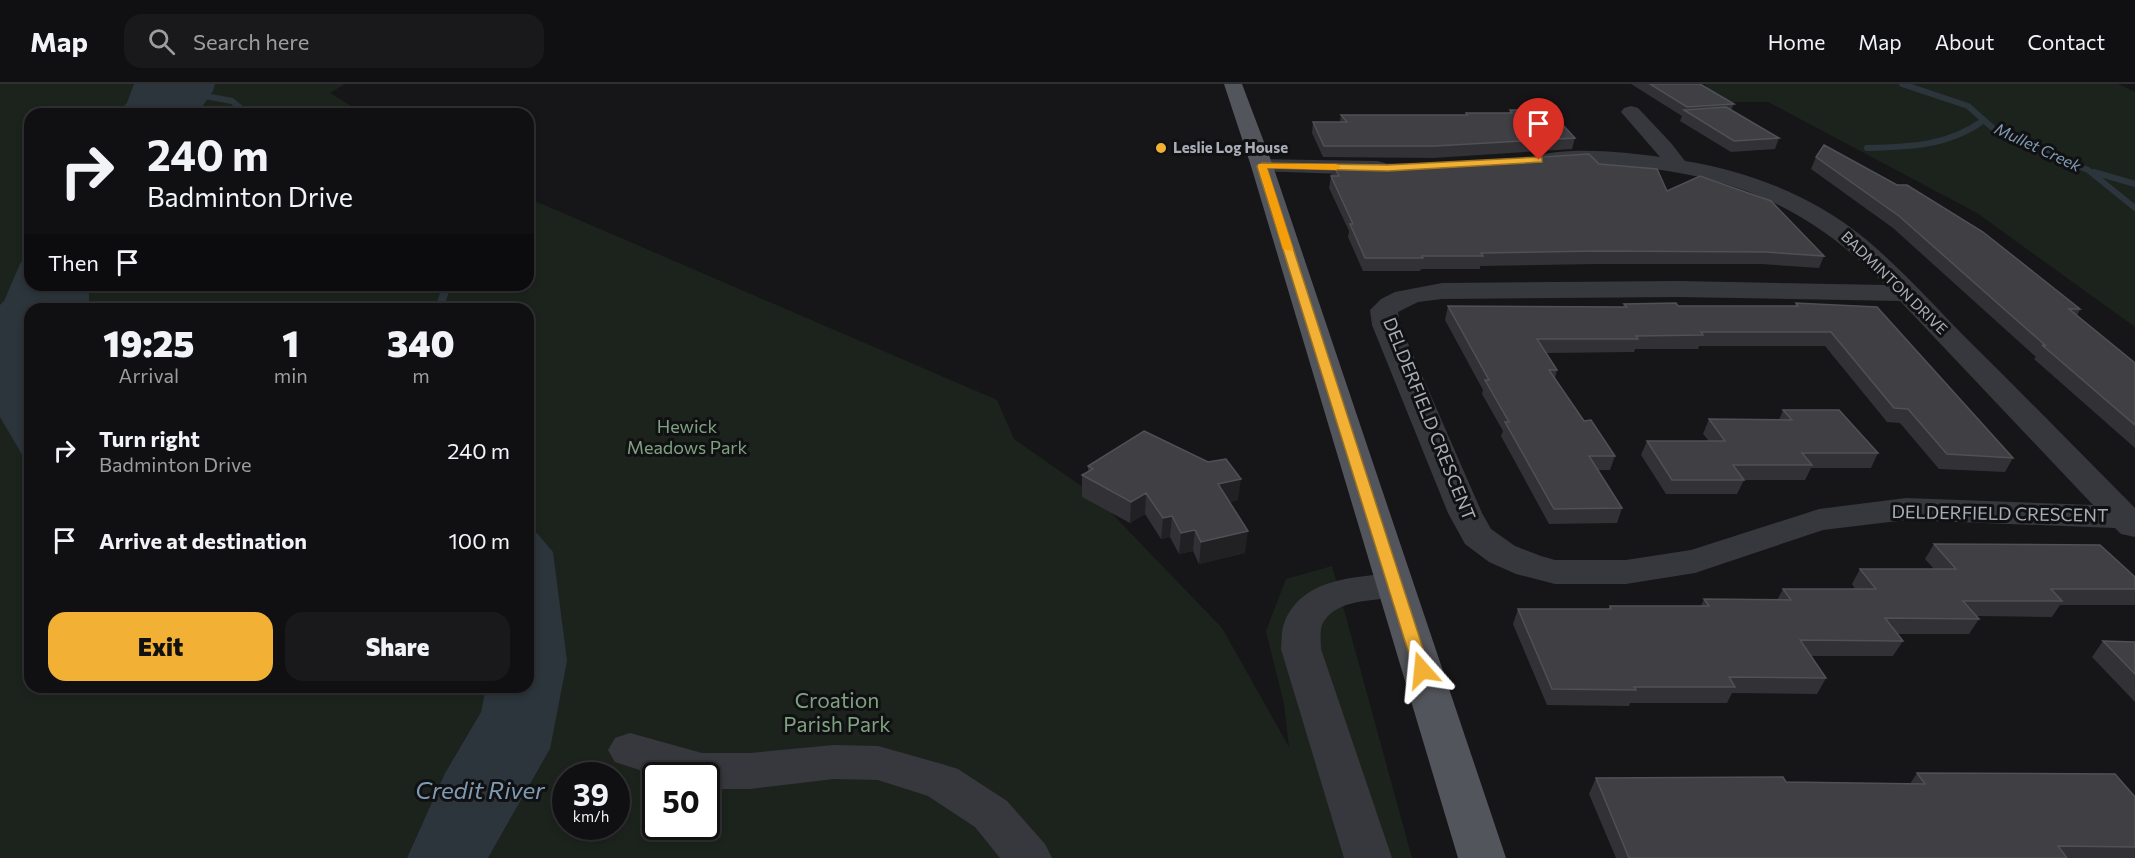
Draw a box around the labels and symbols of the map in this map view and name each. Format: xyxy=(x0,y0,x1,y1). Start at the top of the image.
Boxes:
pin xyxy=(1513,98,1564,160)
water label: Mullet Creek xyxy=(1992,118,2085,175)
place label: Leslie Log House xyxy=(1173,138,1288,156)
marker: Leslie Log House xyxy=(1154,141,1168,155)
street label: BADMINTON DRIVE xyxy=(1838,227,1952,338)
street label: DELDERFIELD CRESCENT xyxy=(1379,314,1481,523)
park label: Hewick Meadows Park xyxy=(627,415,748,458)
street label: DELDERFIELD CRESCENT xyxy=(1891,500,2109,526)
position arrow xyxy=(1390,638,1454,702)
park label: Croation Parish Park xyxy=(783,687,891,736)
speed limit sign: 50 xyxy=(642,762,720,840)
water label: Credit River xyxy=(415,775,546,804)

